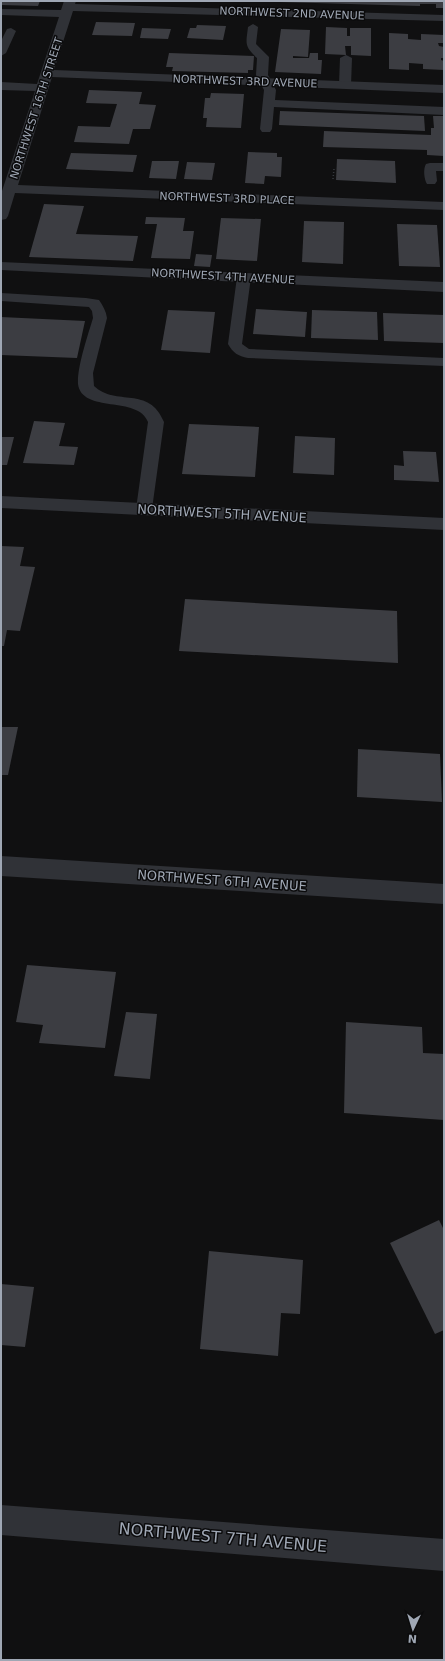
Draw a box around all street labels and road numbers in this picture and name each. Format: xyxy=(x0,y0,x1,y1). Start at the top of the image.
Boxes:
street label: NORTHWEST 2ND AVENUE xyxy=(219,4,365,23)
street label: NORTHWEST 16TH STREET xyxy=(7,35,66,181)
street label: NORTHWEST 3RD AVENUE xyxy=(172,72,318,91)
street label: NORTHWEST 3RD PLACE xyxy=(159,190,295,207)
street label: NORTHWEST 4TH AVENUE xyxy=(151,266,295,287)
street label: NORTHWEST 5TH AVENUE xyxy=(137,502,307,525)
street label: NORTHWEST 6TH AVENUE xyxy=(137,867,307,894)
street label: NORTHWEST 7TH AVENUE xyxy=(118,1519,328,1556)

